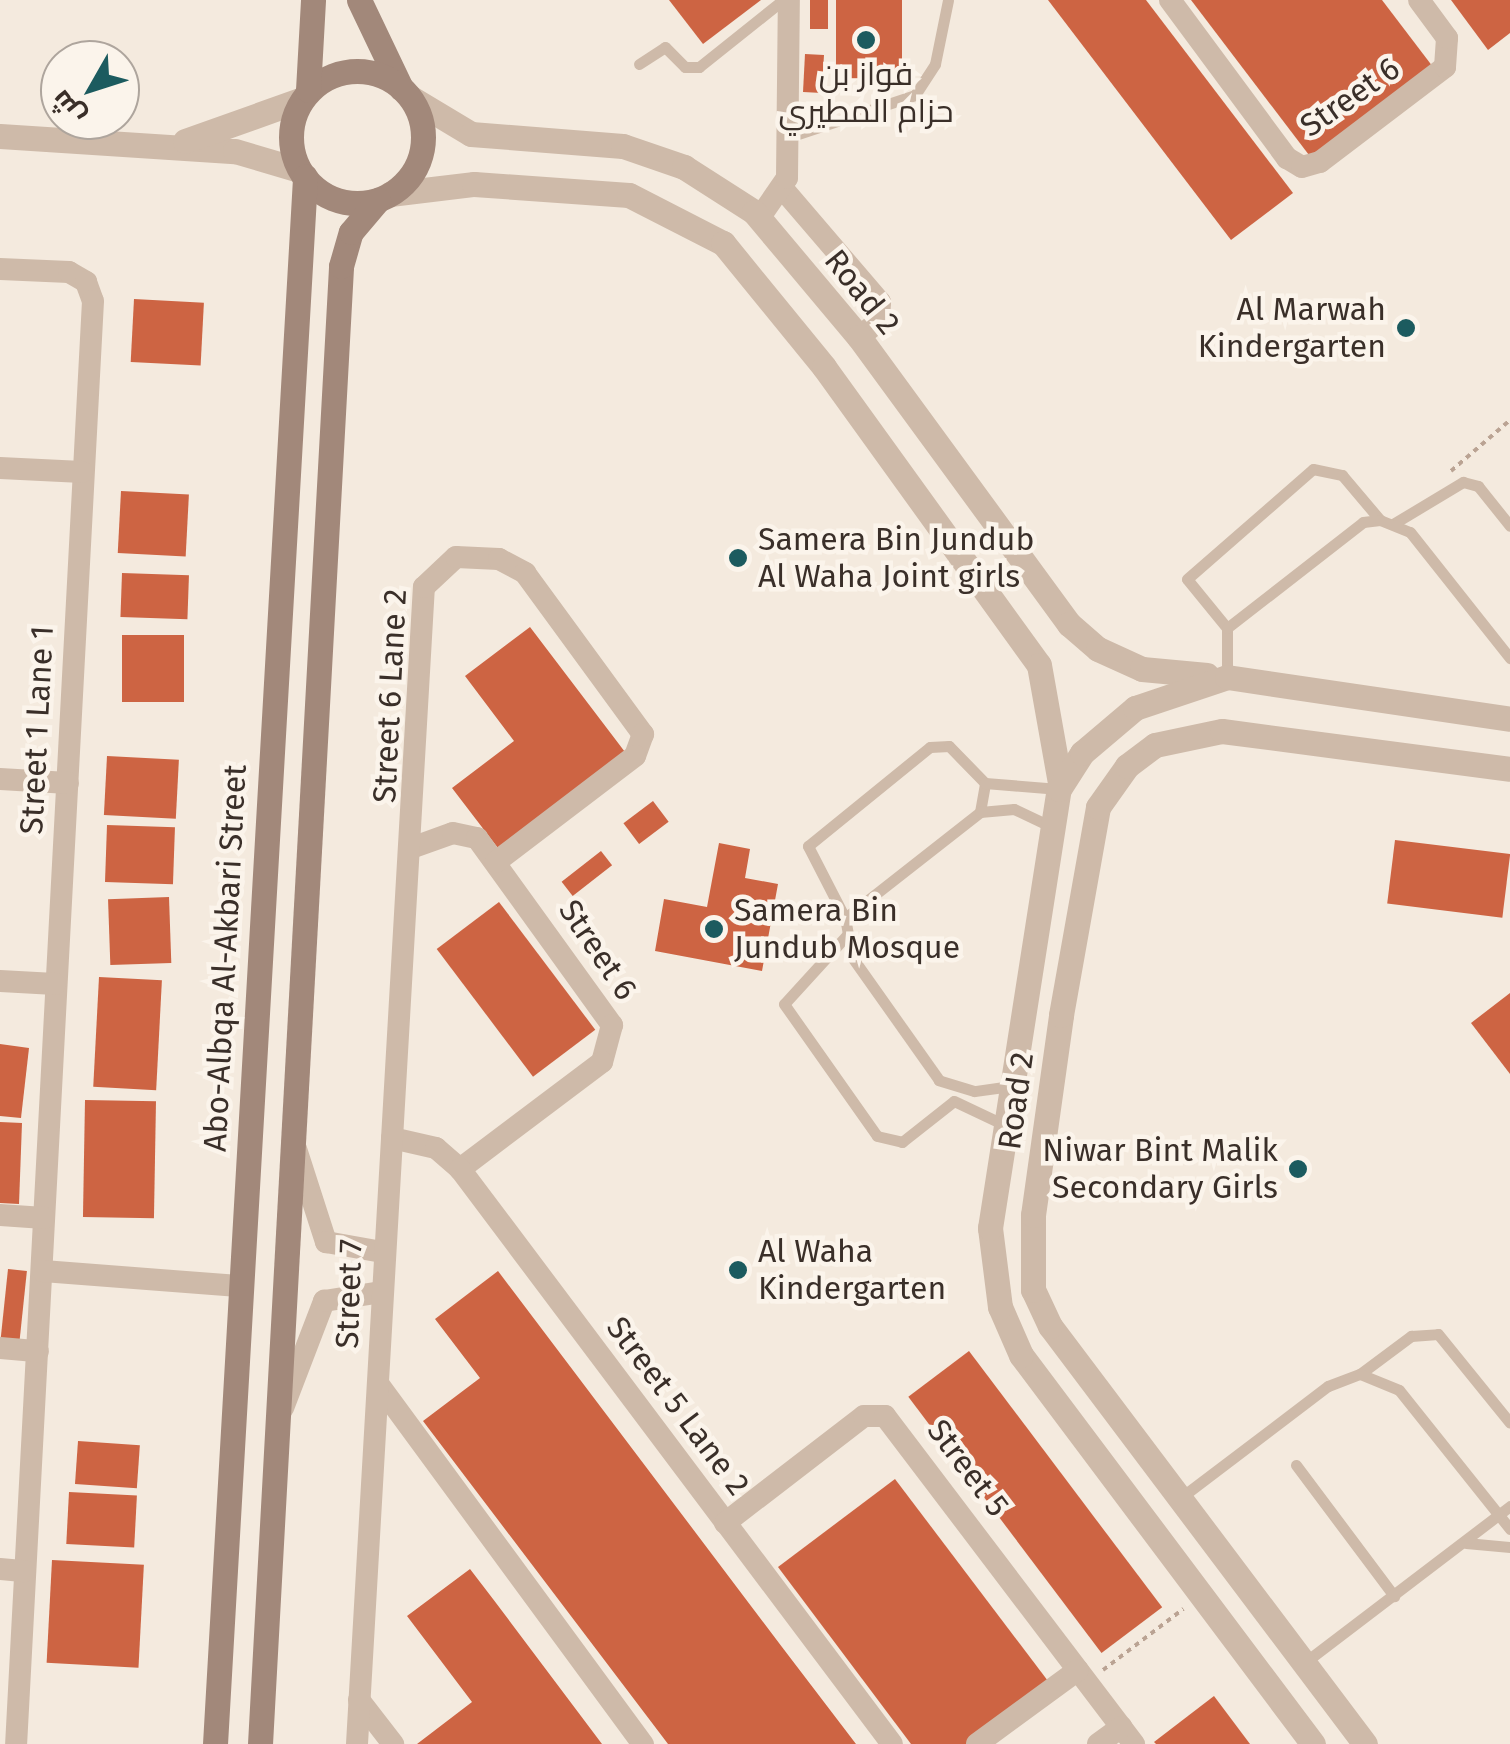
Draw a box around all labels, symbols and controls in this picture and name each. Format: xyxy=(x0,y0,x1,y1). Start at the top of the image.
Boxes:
marker: فواز بن حزام المطيري xyxy=(855,29,877,51)
north arrow xyxy=(40,40,140,140)
street label: Street 6 xyxy=(1293,49,1407,145)
place label: فواز بن حزام المطيري xyxy=(778,56,954,131)
text: ش xyxy=(44,84,92,132)
street label: Road 2 xyxy=(816,242,908,342)
place label: Al Marwah Kindergarten xyxy=(1198,291,1386,366)
marker: Al Marwah Kindergarten xyxy=(1395,317,1417,339)
place label: Samera Bin Jundub Al Waha Joint girls xyxy=(758,521,1034,596)
marker: Samera Bin Jundub Al Waha Joint girls xyxy=(727,547,749,569)
street label: Street 6 Lane 2 xyxy=(365,588,415,804)
street label: Street 1 Lane 1 xyxy=(12,625,62,835)
street label: Abo-Albqa Al-Akbari Street xyxy=(196,763,254,1153)
place label: Samera Bin Jundub Mosque xyxy=(734,892,960,967)
street label: Street 6 xyxy=(551,893,645,1007)
marker: Samera Bin Jundub Mosque xyxy=(703,918,725,940)
street label: Road 2 xyxy=(990,1050,1042,1152)
place label: Niwar Bint Malik Secondary Girls xyxy=(1042,1132,1278,1207)
marker: Niwar Bint Malik Secondary Girls xyxy=(1287,1158,1309,1180)
place label: Al Waha Kindergarten xyxy=(758,1233,946,1308)
street label: Street 7 xyxy=(328,1239,370,1349)
marker: Al Waha Kindergarten xyxy=(727,1259,749,1281)
street label: Street 5 Lane 2 xyxy=(598,1309,758,1503)
street label: Street 5 xyxy=(919,1412,1017,1524)

